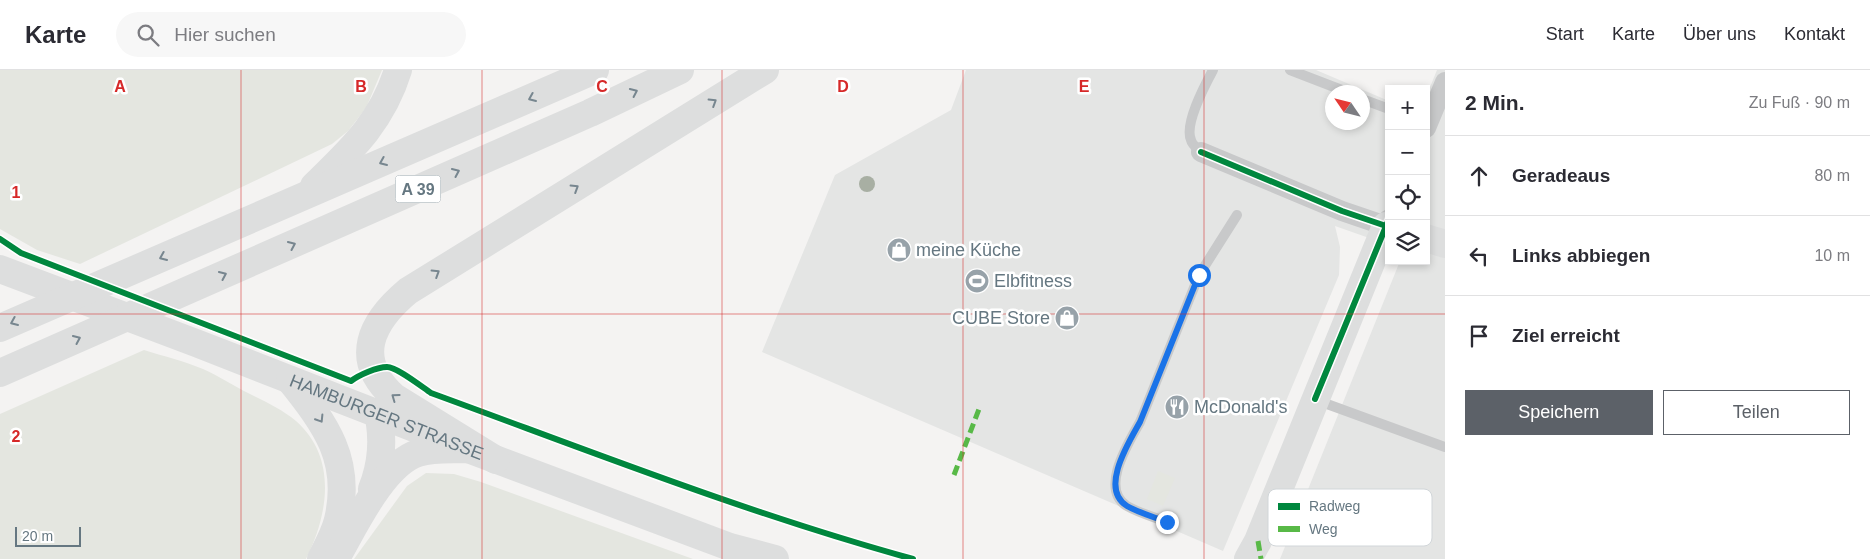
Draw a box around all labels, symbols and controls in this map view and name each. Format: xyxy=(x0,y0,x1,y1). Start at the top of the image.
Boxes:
search box xyxy=(116,12,466,57)
text: Karte xyxy=(25,21,86,48)
icon: search xyxy=(134,21,162,49)
text: Hier suchen xyxy=(174,24,276,45)
text: Start xyxy=(1546,24,1584,44)
text: Karte xyxy=(1612,24,1655,44)
text: Über uns xyxy=(1683,24,1756,44)
text: Kontakt xyxy=(1784,24,1845,44)
text: A xyxy=(114,78,126,95)
text: B xyxy=(355,78,367,95)
text: C xyxy=(596,78,608,95)
text: D xyxy=(837,78,849,95)
text: E xyxy=(1079,78,1090,95)
north arrow xyxy=(1325,85,1370,130)
map controls xyxy=(1385,85,1430,265)
button: + xyxy=(1385,85,1430,130)
one-way arrow xyxy=(629,88,638,98)
one-way arrow xyxy=(528,91,537,102)
text: 2 Min. xyxy=(1465,91,1525,114)
text: Zu Fuß · 90 m xyxy=(1749,94,1850,111)
one-way arrow xyxy=(708,99,717,109)
button: − xyxy=(1385,130,1430,175)
one-way arrow xyxy=(379,156,388,167)
icon: ahead xyxy=(1465,162,1493,190)
text: Geradeaus xyxy=(1512,165,1610,186)
one-way arrow xyxy=(451,167,460,178)
text: 80 m xyxy=(1814,167,1850,184)
button: locate xyxy=(1385,175,1430,220)
road number: A 39 xyxy=(396,176,440,202)
text: 1 xyxy=(12,184,21,201)
one-way arrow xyxy=(569,184,578,194)
button: layers xyxy=(1385,220,1430,265)
shop icon: meine Küche xyxy=(886,237,912,263)
one-way arrow xyxy=(287,240,296,251)
place label: meine Küche xyxy=(916,240,1021,260)
icon: left xyxy=(1465,242,1493,270)
text: Links abbiegen xyxy=(1512,245,1650,266)
text: 10 m xyxy=(1814,247,1850,264)
one-way arrow xyxy=(159,251,168,262)
route start xyxy=(1188,264,1211,287)
sports icon: Elbfitness xyxy=(964,268,990,294)
one-way arrow xyxy=(431,269,440,279)
one-way arrow xyxy=(218,271,227,282)
place label: Elbfitness xyxy=(994,271,1072,291)
shop icon: CUBE Store xyxy=(1054,305,1080,331)
place label: CUBE Store xyxy=(952,308,1050,328)
one-way arrow xyxy=(10,315,19,326)
icon: arrive xyxy=(1465,322,1493,350)
text: Ziel erreicht xyxy=(1512,325,1620,346)
one-way arrow xyxy=(72,335,81,346)
street label: HAMBURGER STRASSE xyxy=(287,371,486,464)
button: Speichern xyxy=(1465,390,1653,435)
button: Teilen xyxy=(1663,390,1850,435)
one-way arrow xyxy=(392,394,401,403)
restaurant icon: McDonald's xyxy=(1164,394,1190,420)
place label: McDonald's xyxy=(1194,397,1287,417)
one-way arrow xyxy=(313,413,323,422)
text: 2 xyxy=(12,428,21,445)
legend xyxy=(1268,489,1432,546)
text: Radweg xyxy=(1309,498,1360,514)
route end xyxy=(1156,511,1179,534)
text: Weg xyxy=(1309,521,1338,537)
scale bar xyxy=(15,524,81,547)
text: 20 m xyxy=(22,528,53,544)

